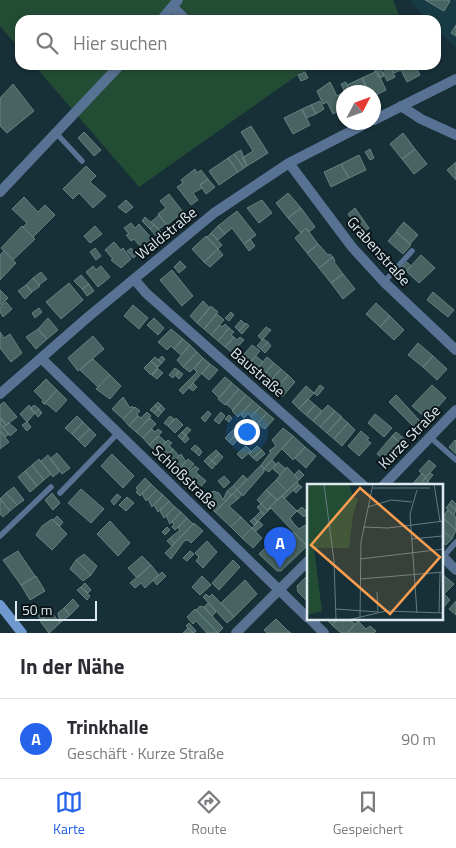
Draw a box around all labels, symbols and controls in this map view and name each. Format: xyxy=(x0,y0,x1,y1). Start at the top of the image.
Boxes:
search box xyxy=(15,15,441,70)
text: Hier suchen xyxy=(73,28,168,57)
icon: search xyxy=(33,29,61,57)
north arrow xyxy=(336,85,381,130)
street label: Waldstraße xyxy=(130,201,202,265)
street label: Grabenstraße xyxy=(341,211,417,291)
street label: Baustraße xyxy=(226,342,290,402)
street label: Kurze Straße xyxy=(372,400,446,474)
your location xyxy=(234,419,260,445)
street label: Schloßstraße xyxy=(147,440,223,514)
inset map xyxy=(307,484,444,620)
pin: A xyxy=(264,527,296,568)
scale bar xyxy=(15,598,98,621)
text: 50 m xyxy=(22,599,52,620)
text: In der Nähe xyxy=(20,650,125,682)
text: Trinkhalle xyxy=(67,712,148,741)
text: A xyxy=(31,727,41,751)
text: 90 m xyxy=(401,727,436,751)
text: Geschäft · Kurze Straße xyxy=(67,741,224,765)
tab: Karte xyxy=(53,788,85,839)
tab: Route xyxy=(191,788,226,839)
tab: Gespeichert xyxy=(333,788,403,839)

